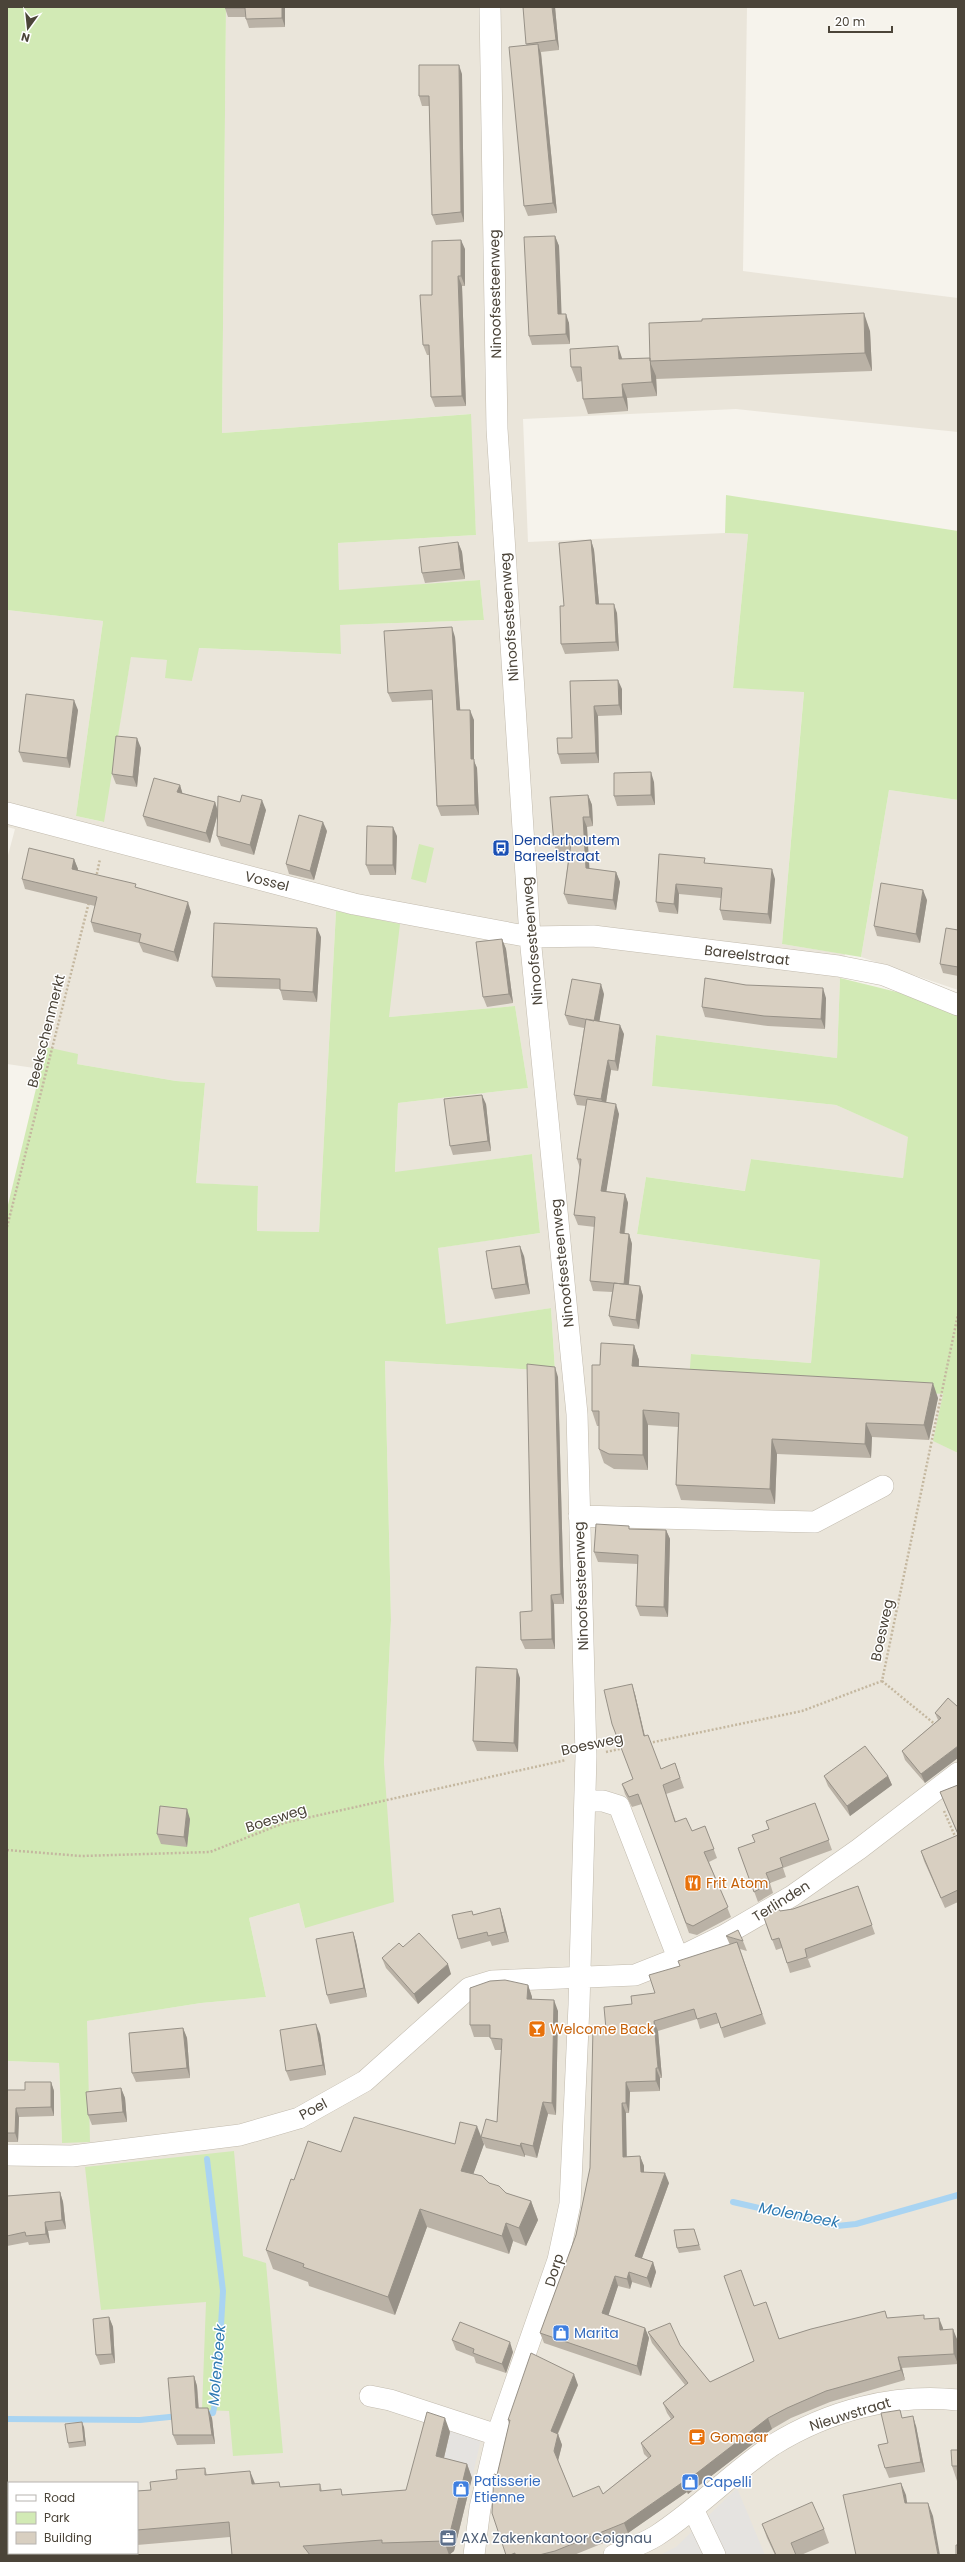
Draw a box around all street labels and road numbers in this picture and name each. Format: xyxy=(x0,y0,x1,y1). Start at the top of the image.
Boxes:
street label: Ninoofsesteenweg xyxy=(484,229,506,359)
street label: Ninoofsesteenweg xyxy=(495,552,523,682)
street label: Vossel xyxy=(243,866,291,896)
street label: Ninoofsesteenweg xyxy=(516,876,548,1006)
street label: Bareelstraat xyxy=(703,940,791,970)
street label: Beekschenmerkt xyxy=(22,972,70,1090)
street label: Ninoofsesteenweg xyxy=(545,1198,579,1328)
street label: Ninoofsesteenweg xyxy=(569,1521,593,1651)
street label: Boesweg xyxy=(866,1597,898,1663)
street label: Boesweg xyxy=(559,1728,625,1760)
street label: Boesweg xyxy=(243,1799,309,1837)
street label: Terlinden xyxy=(748,1875,814,1927)
street label: Poel xyxy=(295,2093,331,2125)
street label: Dorp xyxy=(540,2251,568,2289)
street label: Nieuwstraat xyxy=(807,2392,893,2436)

